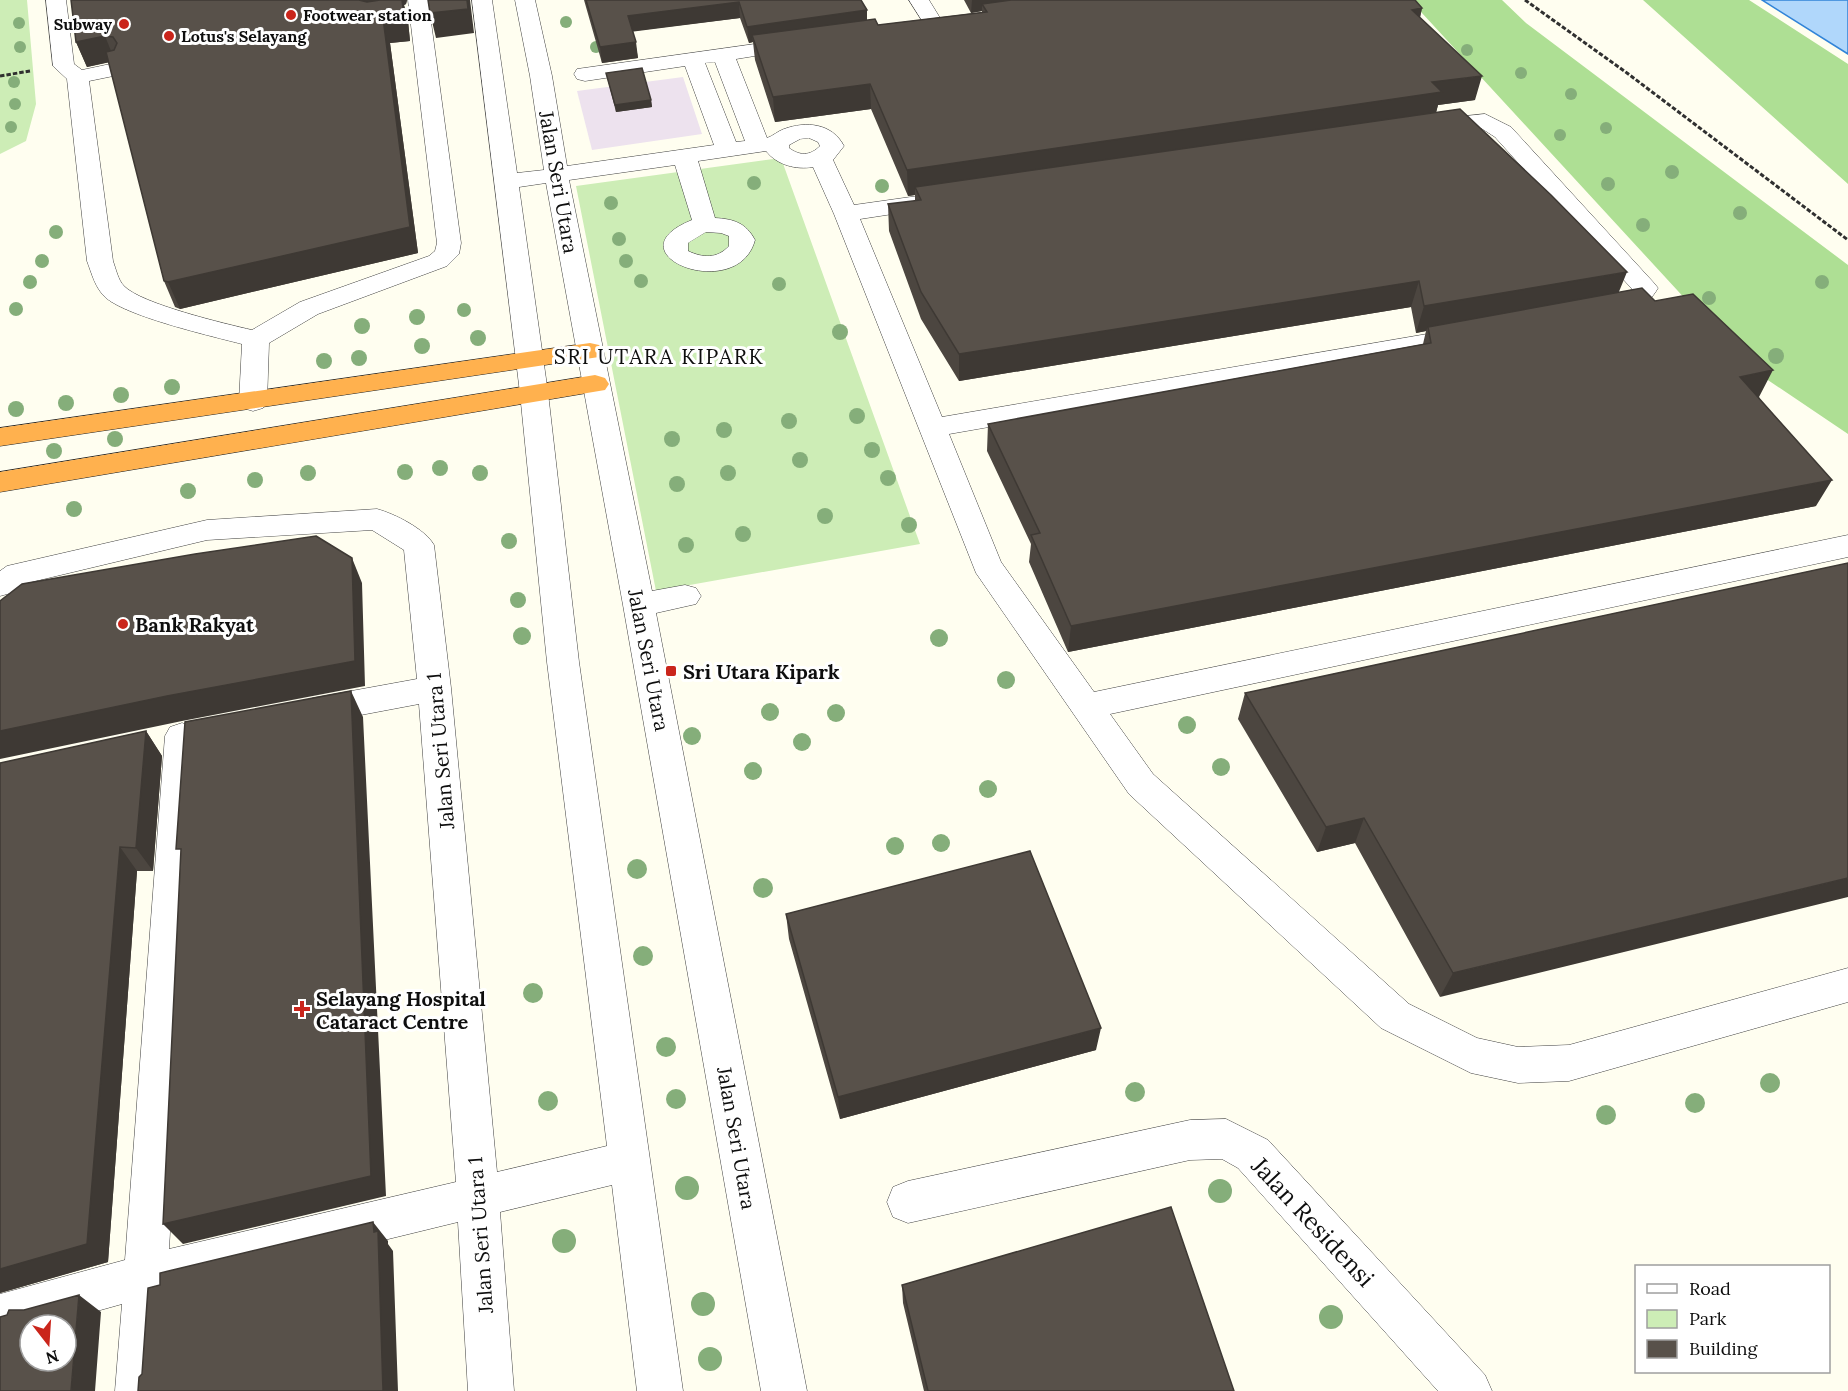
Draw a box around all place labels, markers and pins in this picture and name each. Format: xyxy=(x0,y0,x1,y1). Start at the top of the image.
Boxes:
place label: Footwear station xyxy=(303,5,432,25)
marker: Footwear station xyxy=(284,8,298,22)
place label: Subway xyxy=(54,14,112,34)
marker: Subway xyxy=(117,17,131,31)
place label: Lotus's Selayang xyxy=(181,26,307,46)
marker: Lotus's Selayang xyxy=(162,29,176,43)
place label: Bank Rakyat xyxy=(135,612,255,637)
marker: Bank Rakyat xyxy=(116,617,130,631)
place label: Sri Utara Kipark xyxy=(683,659,840,684)
marker: Sri Utara Kipark xyxy=(664,664,678,678)
place label: Selayang Hospital Cataract Centre xyxy=(316,986,486,1034)
marker: Selayang Hospital Cataract Centre xyxy=(293,1000,311,1018)

